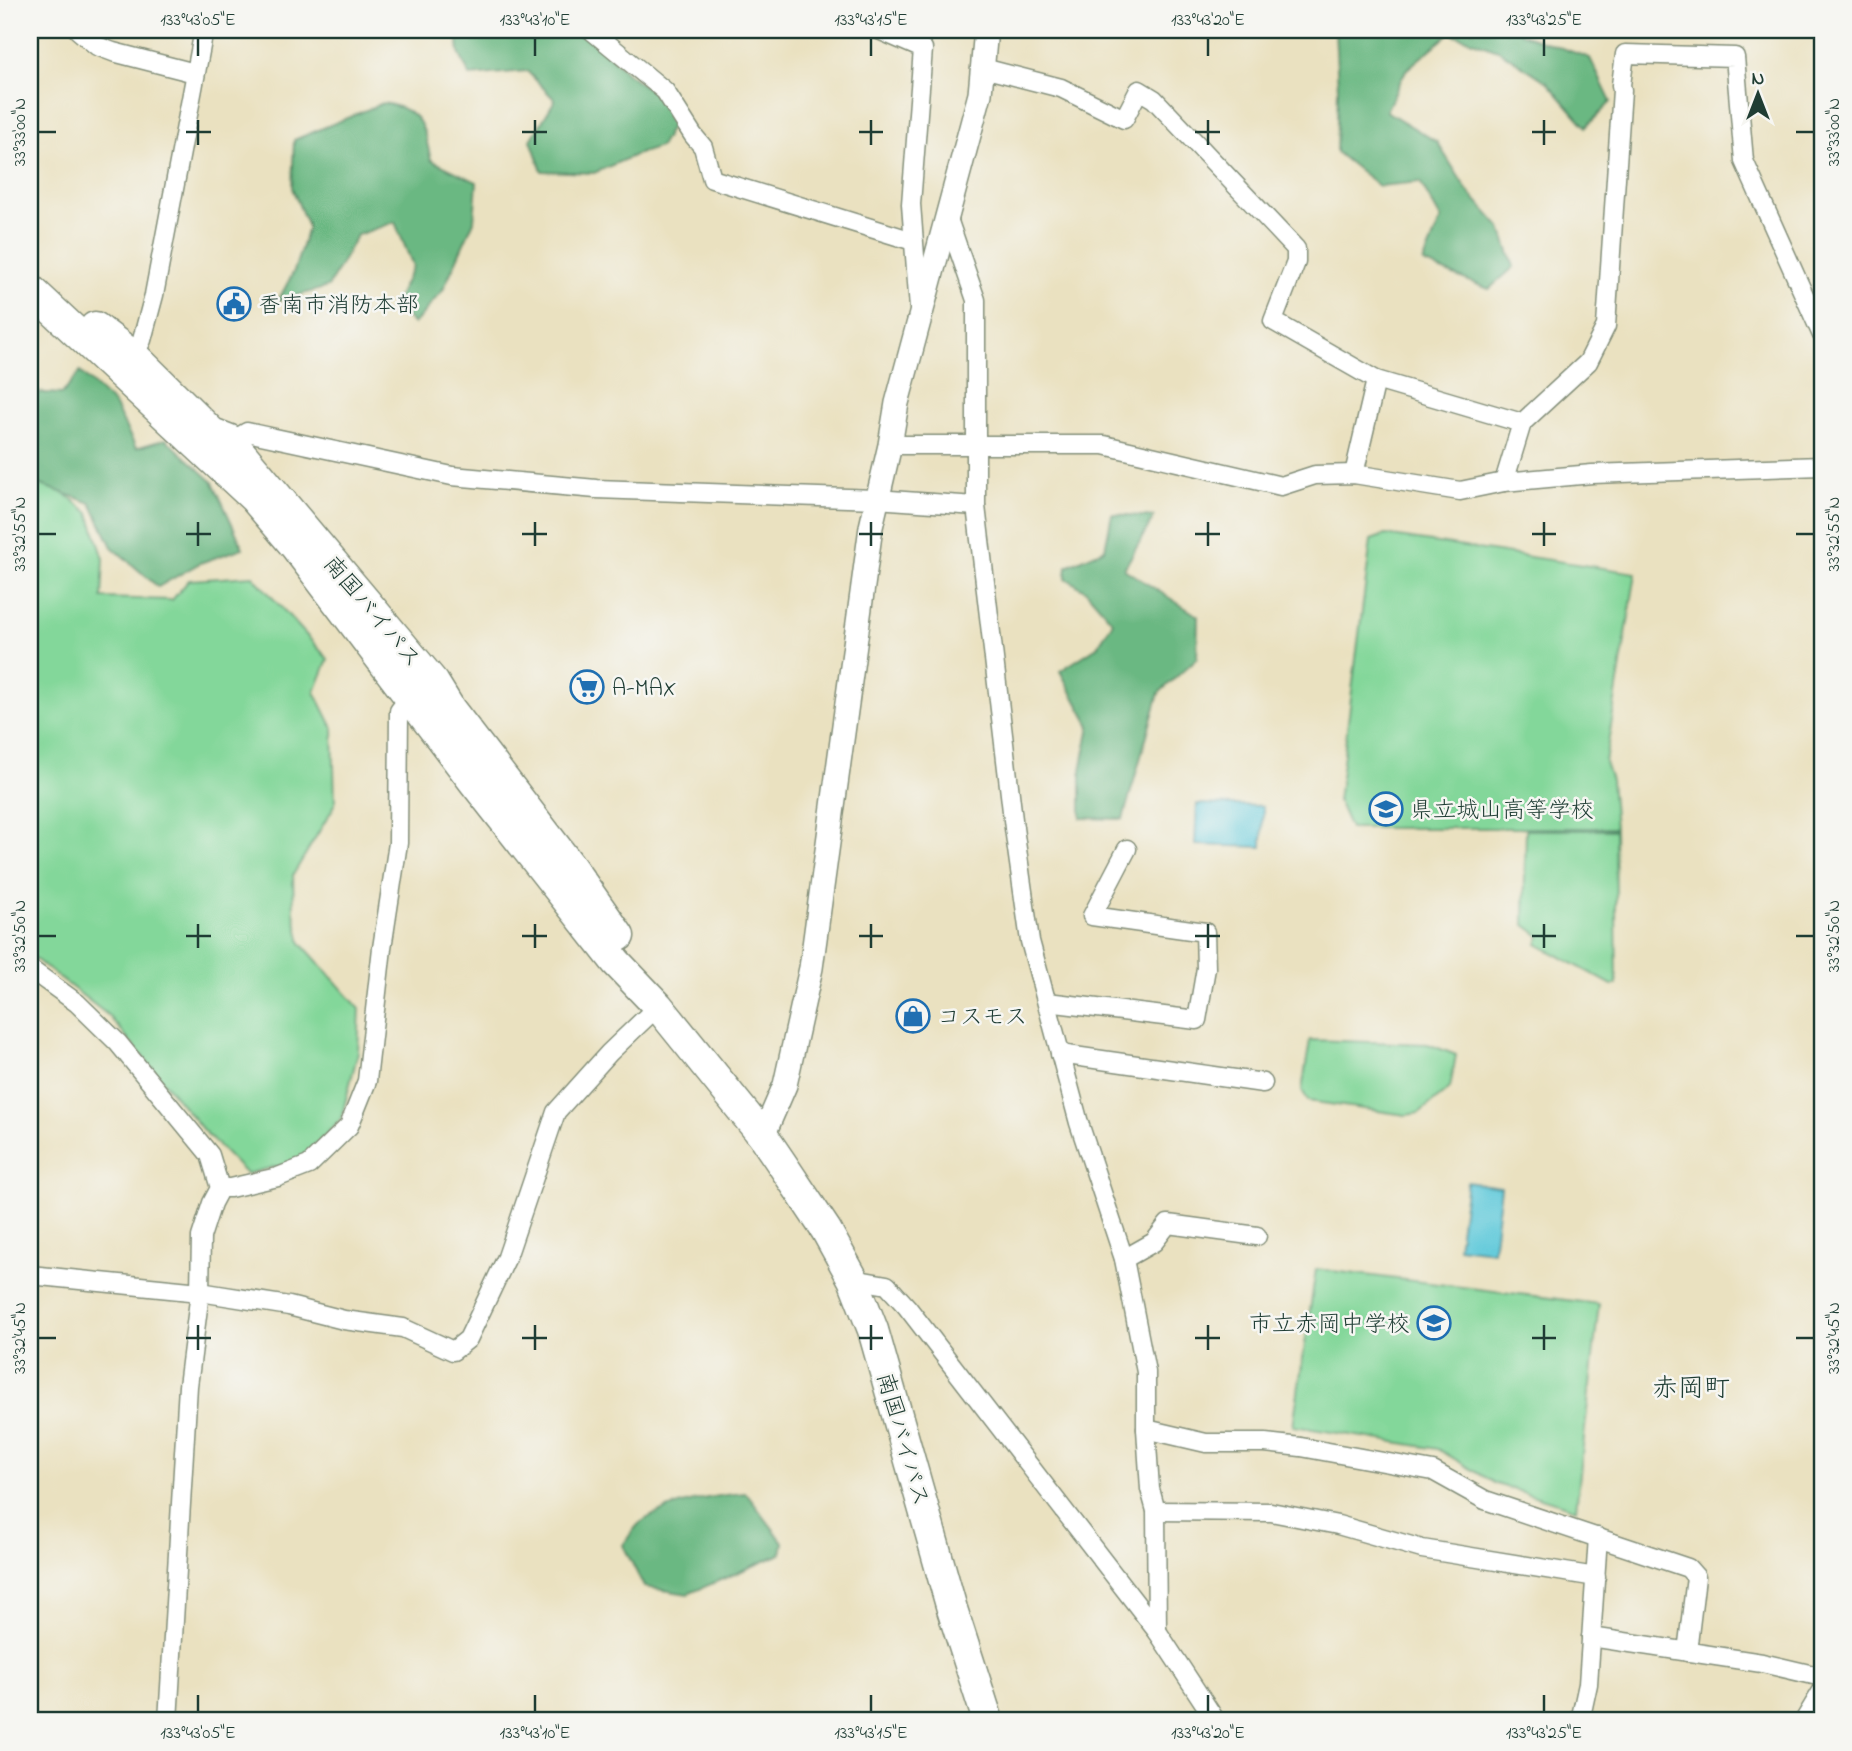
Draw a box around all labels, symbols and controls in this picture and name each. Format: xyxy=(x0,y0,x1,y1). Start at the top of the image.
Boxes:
text: 133°43'05"E xyxy=(160,8,236,34)
text: 133°43'10"E xyxy=(500,8,570,34)
text: 133°43'15"E xyxy=(834,8,908,34)
text: 133°43'20"E xyxy=(1171,8,1245,34)
text: 133°43'25"E xyxy=(1506,8,1582,34)
north arrow xyxy=(1722,60,1792,130)
text: N xyxy=(1752,66,1765,93)
text: 33°33'00"N xyxy=(8,98,34,166)
text: 33°33'00"N xyxy=(1822,98,1848,166)
public building icon: 香南市消防本部 xyxy=(215,285,253,323)
place label: 香南市消防本部 xyxy=(258,290,419,323)
text: 33°32'55"N xyxy=(8,497,34,571)
text: 33°32'55"N xyxy=(1822,497,1848,571)
street label: 南国バイパス xyxy=(314,549,428,676)
supermarket icon: A-MAX xyxy=(568,668,606,706)
place label: A-MAX xyxy=(612,673,676,706)
school or university icon: 県立城山高等学校 xyxy=(1367,790,1405,828)
place label: 県立城山高等学校 xyxy=(1410,795,1594,828)
text: 33°32'50"N xyxy=(8,900,34,972)
text: 33°32'50"N xyxy=(1822,900,1848,972)
shop icon: コスモス xyxy=(894,997,932,1035)
place label: コスモス xyxy=(937,1002,1028,1035)
text: 33°32'45"N xyxy=(8,1302,34,1374)
text: 33°32'45"N xyxy=(1822,1302,1848,1374)
school or university icon: 市立赤岡中学校 xyxy=(1415,1304,1453,1342)
place label: 市立赤岡中学校 xyxy=(1249,1309,1410,1342)
street label: 南国バイパス xyxy=(867,1369,936,1510)
district label: 赤岡町 xyxy=(1652,1371,1730,1409)
text: 133°43'05"E xyxy=(160,1721,236,1747)
text: 133°43'10"E xyxy=(500,1721,570,1747)
text: 133°43'15"E xyxy=(834,1721,908,1747)
text: 133°43'20"E xyxy=(1171,1721,1245,1747)
text: 133°43'25"E xyxy=(1506,1721,1582,1747)

